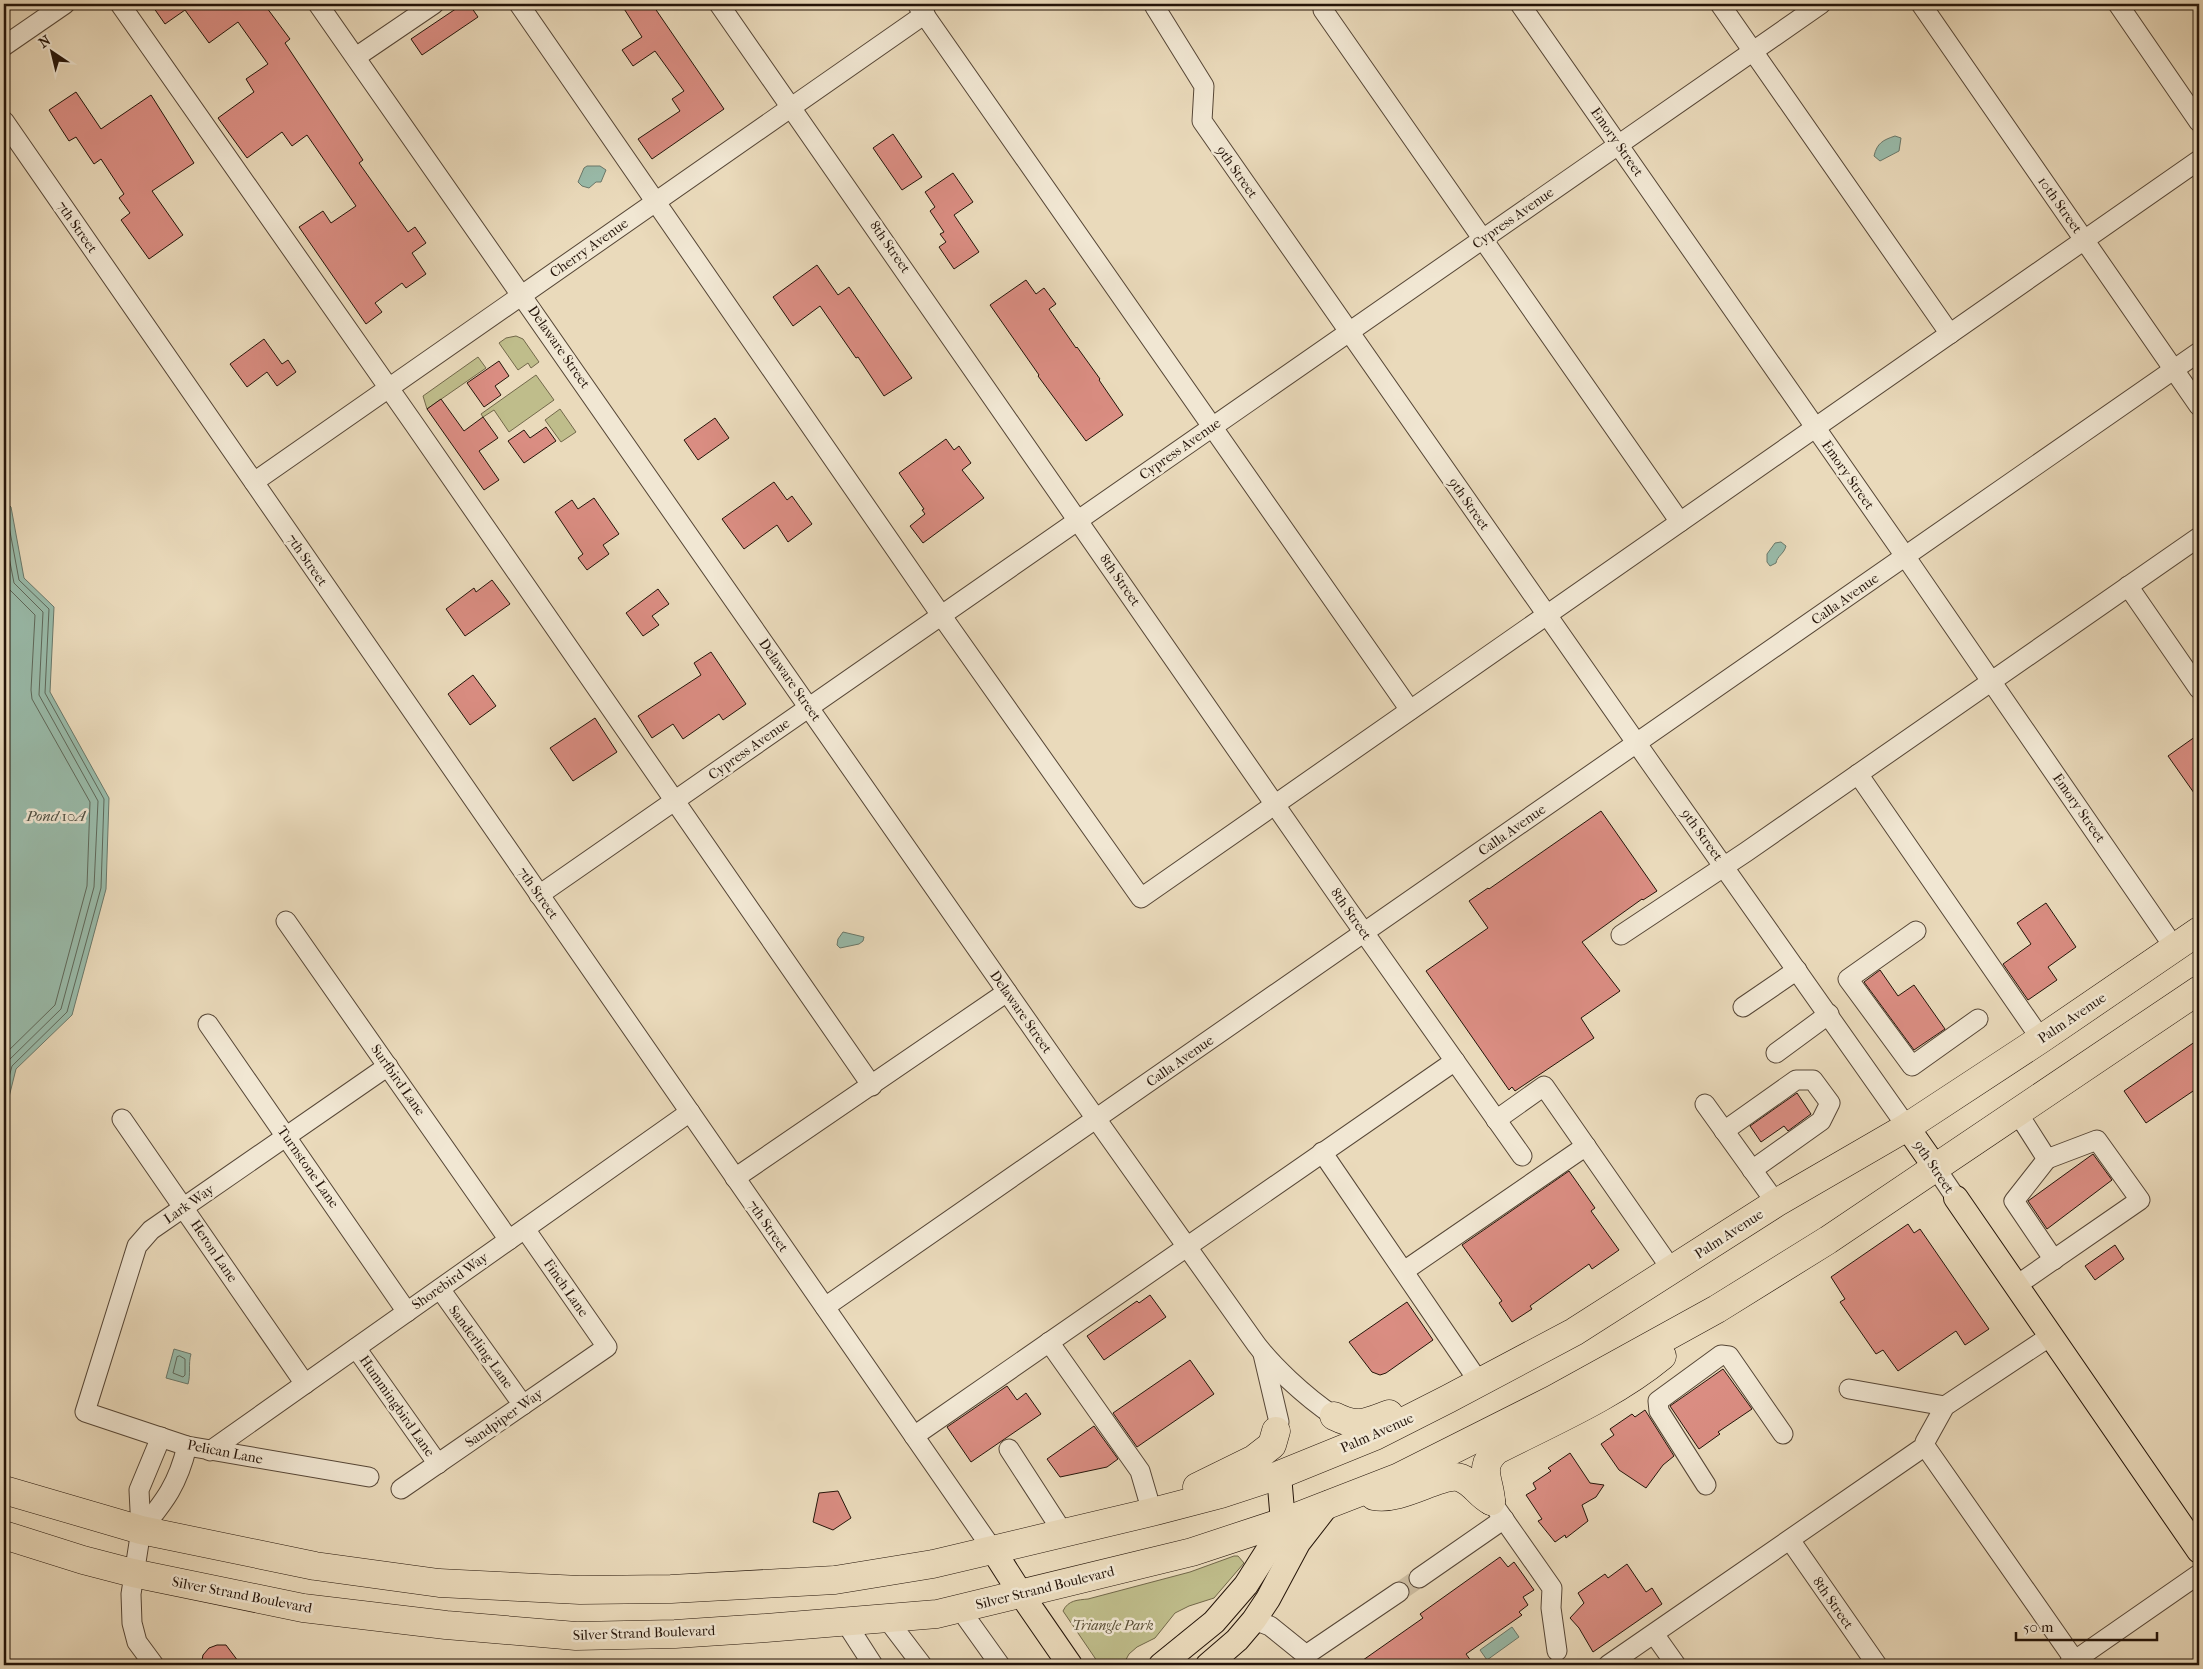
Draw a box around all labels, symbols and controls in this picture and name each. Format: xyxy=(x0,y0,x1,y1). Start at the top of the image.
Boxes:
north arrow xyxy=(28,28,78,78)
text: N xyxy=(36,32,54,52)
street label: Emory Street xyxy=(1587,104,1647,180)
street label: 9th Street xyxy=(1213,142,1261,202)
street label: 10th Street xyxy=(2034,173,2086,237)
street label: Cypress Avenue xyxy=(1469,184,1557,252)
street label: 7th Street xyxy=(53,198,101,256)
street label: Cherry Avenue xyxy=(547,215,631,281)
street label: 8th Street xyxy=(866,218,914,276)
street label: Delaware Street xyxy=(524,302,594,392)
street label: Cypress Avenue xyxy=(1136,415,1224,483)
street label: Emory Street xyxy=(1818,437,1878,513)
street label: 9th Street xyxy=(1445,474,1493,534)
street label: 7th Street xyxy=(283,531,331,589)
street label: 8th Street xyxy=(1096,551,1144,609)
street label: Calla Avenue xyxy=(1808,570,1882,628)
street label: Delaware Street xyxy=(755,635,825,725)
street label: Cypress Avenue xyxy=(705,715,793,783)
street label: Emory Street xyxy=(2049,770,2109,846)
street label: Calla Avenue xyxy=(1475,801,1549,859)
street label: 9th Street xyxy=(1677,806,1727,864)
water label: Pond 10A xyxy=(25,807,87,825)
street label: 7th Street xyxy=(514,864,562,922)
street label: 8th Street xyxy=(1327,885,1375,943)
street label: Delaware Street xyxy=(986,967,1056,1057)
street label: Palm Avenue xyxy=(2035,989,2109,1047)
street label: Calla Avenue xyxy=(1143,1032,1217,1090)
street label: Surfbird Lane xyxy=(367,1041,429,1119)
street label: Turnstone Lane xyxy=(273,1123,343,1211)
street label: 9th Street xyxy=(1910,1137,1958,1197)
street label: Lark Way xyxy=(161,1180,218,1227)
street label: 7th Street xyxy=(744,1197,792,1255)
street label: Palm Avenue xyxy=(1691,1205,1767,1263)
street label: Heron Lane xyxy=(187,1216,241,1286)
street label: Shorebird Way xyxy=(409,1248,492,1314)
street label: Finch Lane xyxy=(540,1256,592,1320)
street label: Sanderling Lane xyxy=(445,1302,517,1392)
street label: Hummingbird Lane xyxy=(356,1352,438,1460)
street label: Sandpiper Way xyxy=(462,1385,547,1451)
street label: Palm Avenue xyxy=(1338,1409,1416,1457)
street label: Pelican Lane xyxy=(186,1436,264,1468)
street label: Silver Strand Boulevard xyxy=(974,1562,1116,1613)
street label: Silver Strand Boulevard xyxy=(171,1573,314,1617)
street label: 8th Street xyxy=(1809,1574,1857,1632)
scale bar xyxy=(2016,1609,2157,1641)
park label: Triangle Park xyxy=(1072,1617,1154,1634)
text: 50 m xyxy=(2023,1618,2054,1636)
street label: Silver Strand Boulevard xyxy=(573,1622,716,1644)

